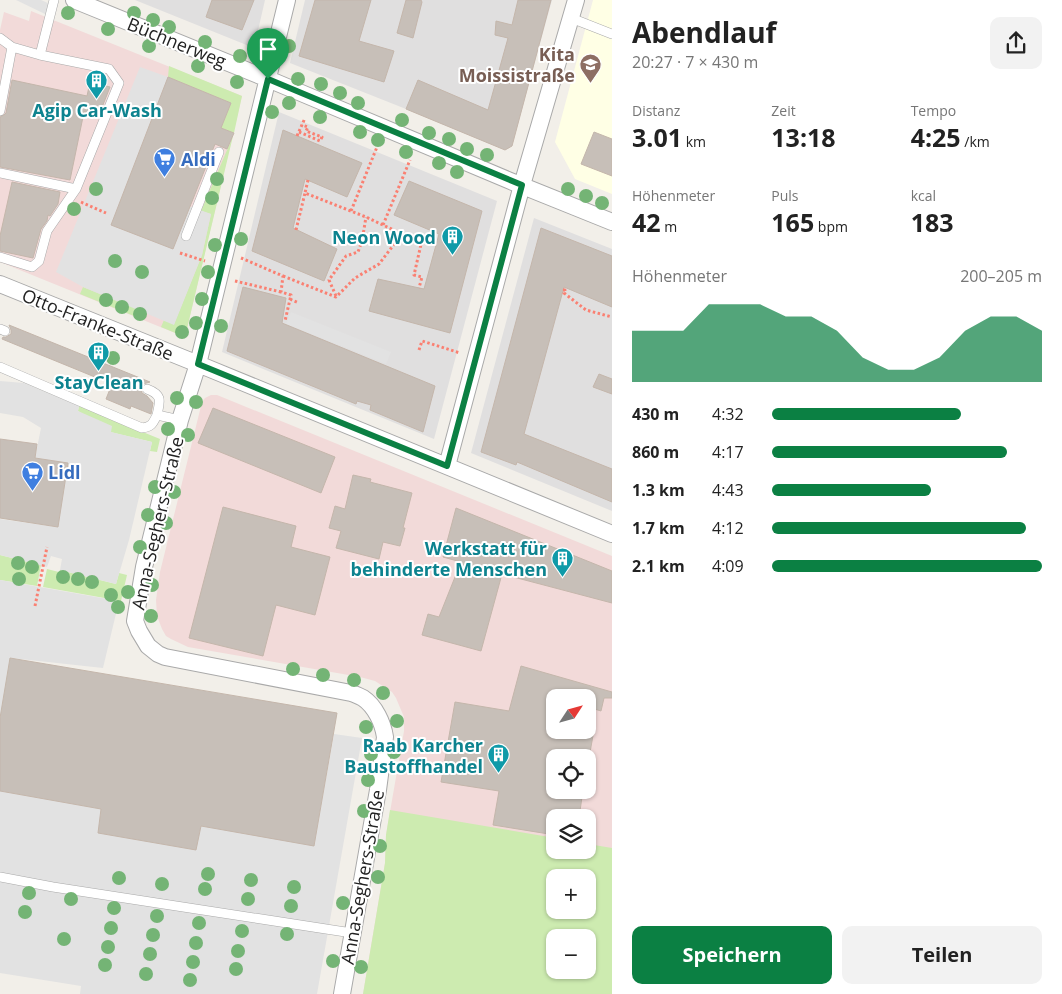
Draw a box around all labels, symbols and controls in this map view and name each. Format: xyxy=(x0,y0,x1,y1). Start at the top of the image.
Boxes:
street label: Büchnerweg xyxy=(124,11,230,73)
text: Abendlauf xyxy=(632,13,776,51)
button: share xyxy=(990,17,1042,69)
pin xyxy=(247,28,289,79)
icon: arrive xyxy=(254,35,282,63)
place label: Kita Moissistraße xyxy=(459,42,575,87)
text: 20:27 · 7 × 430 m xyxy=(632,51,758,73)
school or university icon: Kita Moissistraße xyxy=(579,52,603,83)
building icon: Agip Car-Wash xyxy=(85,68,109,99)
place label: Agip Car-Wash xyxy=(32,98,162,122)
text: Distanz xyxy=(632,101,680,120)
text: Zeit xyxy=(771,101,796,120)
text: Tempo xyxy=(911,101,956,120)
text: 3.01 xyxy=(632,120,682,154)
text: 13:18 xyxy=(771,120,836,154)
text: 4:25 xyxy=(911,120,961,154)
text: km xyxy=(682,132,706,151)
text: /km xyxy=(961,132,990,151)
supermarket icon: Aldi xyxy=(153,147,177,178)
place label: Aldi xyxy=(181,147,216,171)
text: Höhenmeter xyxy=(632,186,715,205)
text: Puls xyxy=(771,186,799,205)
text: kcal xyxy=(911,186,936,205)
text: 42 xyxy=(632,205,661,239)
text: 165 xyxy=(771,205,814,239)
text: 183 xyxy=(911,205,954,239)
text: m xyxy=(661,217,677,236)
text: bpm xyxy=(814,217,848,236)
place label: Neon Wood xyxy=(332,225,436,249)
building icon: Neon Wood xyxy=(440,225,464,256)
text: Höhenmeter xyxy=(632,265,727,287)
text: 200–205 m xyxy=(960,265,1042,287)
street label: Otto-Franke-Straße xyxy=(19,283,177,365)
building icon: StayClean xyxy=(87,340,111,371)
place label: StayClean xyxy=(54,370,144,394)
text: 430 m xyxy=(632,403,679,425)
text: 4:32 xyxy=(712,403,744,425)
street label: Anna-Seghers-Straße xyxy=(125,434,189,612)
text: 860 m xyxy=(632,441,679,463)
text: 4:17 xyxy=(712,441,744,463)
supermarket icon: Lidl xyxy=(20,460,44,491)
place label: Lidl xyxy=(48,460,81,484)
text: 1.3 km xyxy=(632,479,685,501)
text: 4:43 xyxy=(712,479,744,501)
text: 1.7 km xyxy=(632,517,685,539)
text: 4:12 xyxy=(712,517,744,539)
place label: Werkstatt für behinderte Menschen xyxy=(351,536,547,581)
building icon: Werkstatt für behinderte Menschen xyxy=(551,546,575,577)
text: 2.1 km xyxy=(632,555,685,577)
text: 4:09 xyxy=(712,555,744,577)
north arrow xyxy=(546,689,596,739)
map controls xyxy=(546,689,596,979)
place label: Raab Karcher Baustoffhandel xyxy=(344,733,483,778)
building icon: Raab Karcher Baustoffhandel xyxy=(487,743,511,774)
button: locate xyxy=(546,749,596,799)
street label: Anna-Seghers-Straße xyxy=(335,788,389,966)
button: layers xyxy=(546,809,596,859)
button: + xyxy=(546,869,596,919)
button: Speichern xyxy=(632,926,832,984)
button: Teilen xyxy=(842,926,1042,984)
button: − xyxy=(546,929,596,979)

